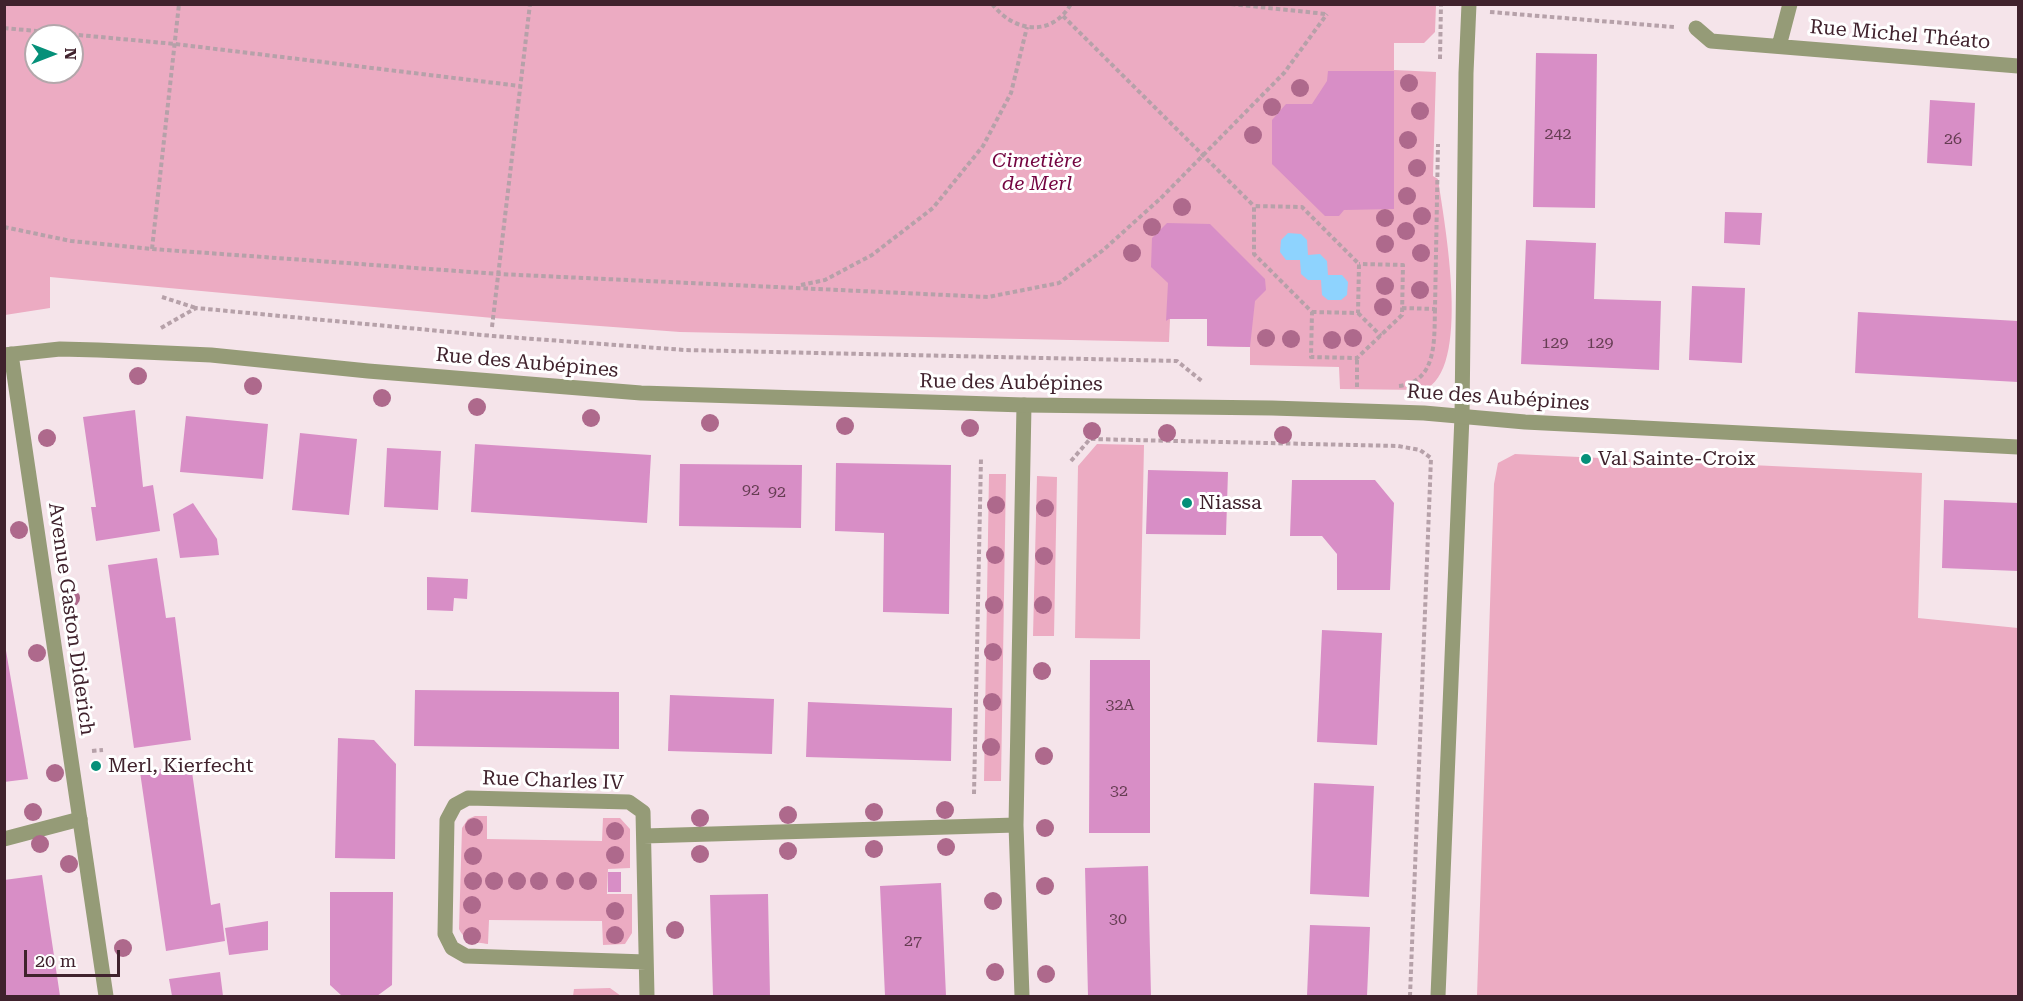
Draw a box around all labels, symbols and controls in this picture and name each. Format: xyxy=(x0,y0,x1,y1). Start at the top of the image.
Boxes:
street label: Rue Michel Théato xyxy=(1809,15,1991,55)
north arrow xyxy=(24,24,84,84)
text: N xyxy=(61,48,80,60)
house number: 242 xyxy=(1545,124,1571,144)
house number: 26 xyxy=(1944,129,1962,149)
park label: Cimetière de Merl xyxy=(992,149,1082,196)
house number: 129 xyxy=(1542,333,1568,353)
house number: 129 xyxy=(1587,333,1613,353)
street label: Rue des Aubépines xyxy=(435,343,619,383)
street label: Rue des Aubépines xyxy=(919,369,1103,397)
street label: Rue des Aubépines xyxy=(1406,380,1590,416)
place label: Val Sainte-Croix xyxy=(1598,447,1755,471)
marker: Val Sainte-Croix xyxy=(1579,452,1593,466)
house number: 92 xyxy=(742,480,760,500)
house number: 92 xyxy=(768,482,786,502)
place label: Niassa xyxy=(1199,491,1262,515)
marker: Niassa xyxy=(1180,496,1194,510)
street label: Avenue Gaston Diderich xyxy=(43,501,99,737)
house number: 32A xyxy=(1105,695,1135,715)
place label: Merl, Kierfecht xyxy=(108,754,253,778)
marker: Merl, Kierfecht xyxy=(89,759,103,773)
street label: Rue Charles IV xyxy=(482,767,624,795)
house number: 32 xyxy=(1110,781,1128,801)
house number: 30 xyxy=(1109,909,1127,929)
house number: 27 xyxy=(904,931,922,951)
scale bar xyxy=(27,938,123,976)
text: 20 m xyxy=(35,950,76,971)

